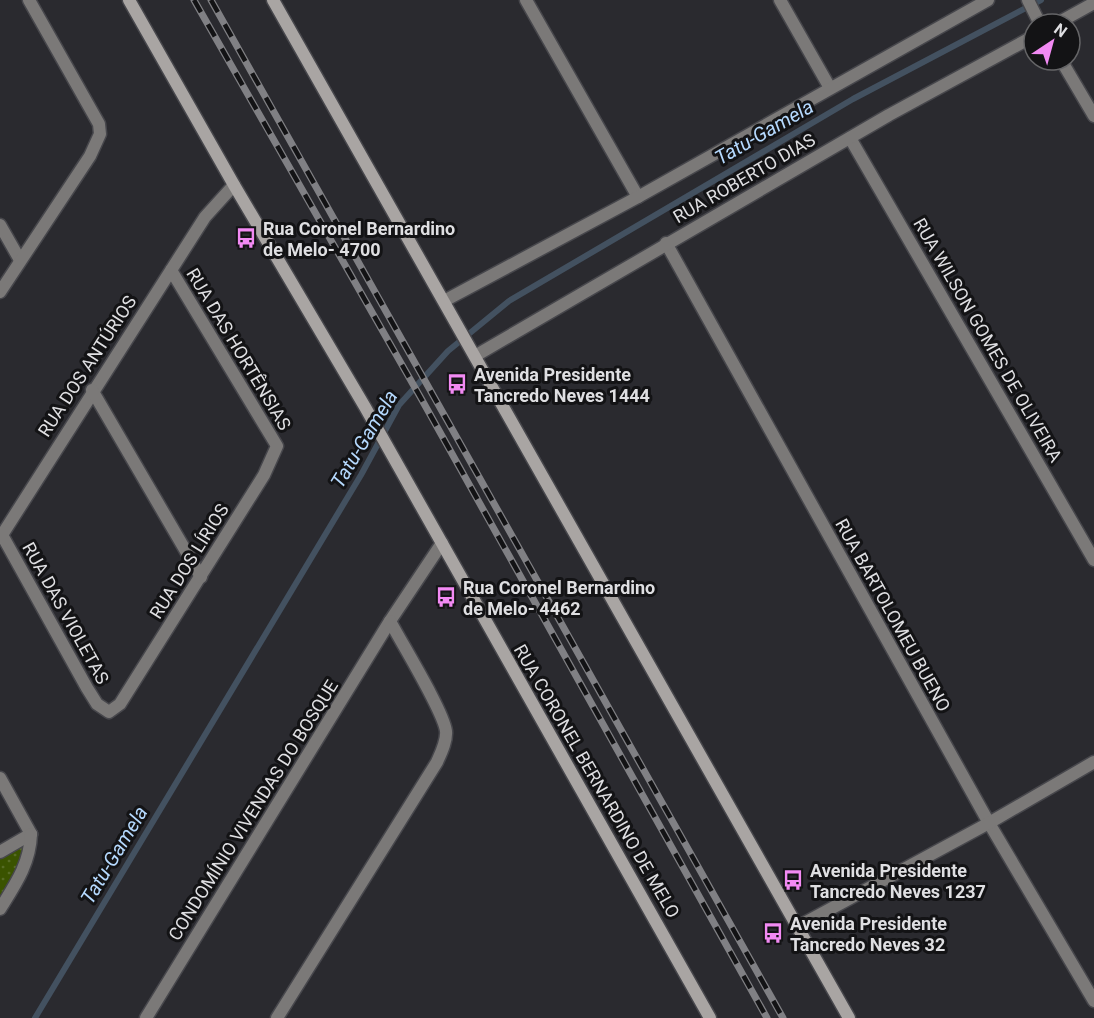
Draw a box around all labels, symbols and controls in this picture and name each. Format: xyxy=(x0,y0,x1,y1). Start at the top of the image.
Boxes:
north arrow xyxy=(1022,12,1082,72)
text: N xyxy=(1050,19,1071,41)
water label: Tatu-Gamela xyxy=(710,94,818,170)
street label: RUA ROBERTO DIAS xyxy=(669,129,819,227)
street label: RUA WILSON GOMES DE OLIVEIRA xyxy=(909,214,1067,466)
place label: Rua Coronel Bernardino de Melo- 4700 xyxy=(263,218,455,260)
bus stop icon: Rua Coronel Bernardino de Melo- 4700 xyxy=(234,226,258,250)
street label: RUA DAS HORTÊNSIAS xyxy=(182,264,296,434)
street label: RUA DOS ANTÚRIOS xyxy=(34,291,141,440)
place label: Avenida Presidente Tancredo Neves 1444 xyxy=(474,364,650,406)
bus stop icon: Avenida Presidente Tancredo Neves 1444 xyxy=(445,372,469,396)
water label: Tatu-Gamela xyxy=(325,386,403,492)
street label: RUA DOS LÍRIOS xyxy=(145,499,233,622)
street label: RUA BARTOLOMEU BUENO xyxy=(831,515,955,715)
street label: RUA DAS VIOLETAS xyxy=(18,539,114,688)
place label: Rua Coronel Bernardino de Melo- 4462 xyxy=(463,577,655,619)
bus stop icon: Rua Coronel Bernardino de Melo- 4462 xyxy=(434,585,458,609)
street label: RUA CORONEL BERNARDINO DE MELO xyxy=(510,641,684,921)
street label: CONDOMÍNIO VIVENDAS DO BOSQUE xyxy=(164,676,342,944)
water label: Tatu-Gamela xyxy=(75,802,153,908)
place label: Avenida Presidente Tancredo Neves 1237 xyxy=(810,860,986,902)
bus stop icon: Avenida Presidente Tancredo Neves 1237 xyxy=(781,868,805,892)
place label: Avenida Presidente Tancredo Neves 32 xyxy=(790,913,947,955)
bus stop icon: Avenida Presidente Tancredo Neves 32 xyxy=(761,921,785,945)

